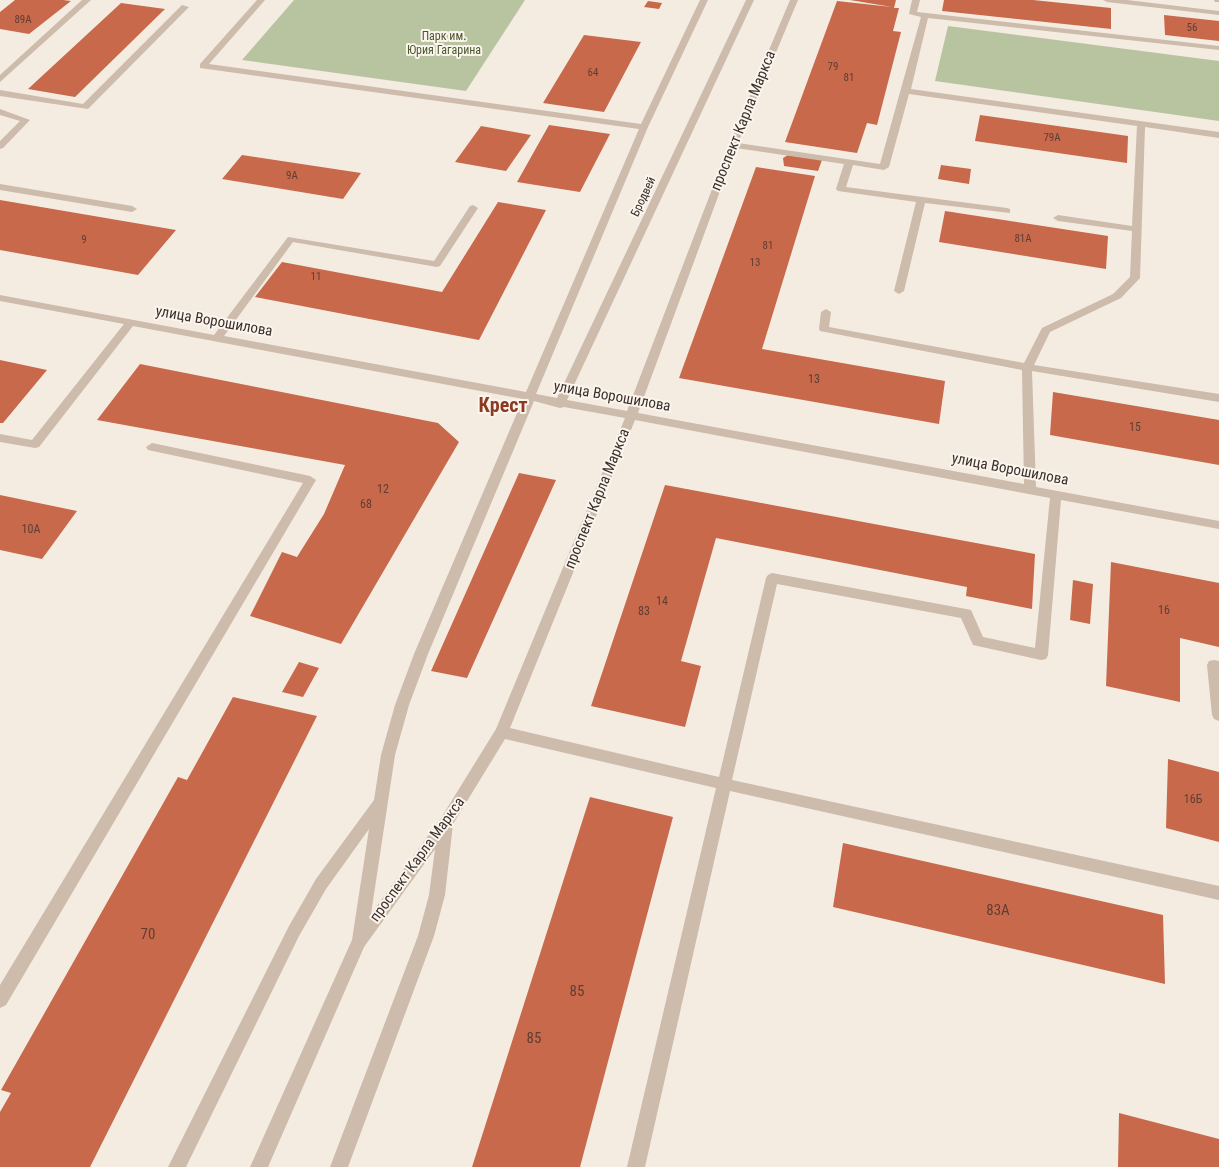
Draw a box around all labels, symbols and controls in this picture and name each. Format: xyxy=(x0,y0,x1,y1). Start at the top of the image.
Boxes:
house number: 89А xyxy=(14,13,32,27)
house number: 56 xyxy=(1187,21,1197,35)
park label: Парк им. Юрия Гагарина xyxy=(407,30,481,58)
street label: проспект Карла Маркса xyxy=(708,48,780,194)
house number: 79 xyxy=(828,60,838,74)
house number: 64 xyxy=(588,66,598,80)
house number: 81 xyxy=(844,71,854,85)
house number: 79А xyxy=(1043,131,1061,145)
house number: 9А xyxy=(286,169,298,183)
street label: Бродвей xyxy=(629,175,659,219)
house number: 81А xyxy=(1014,232,1032,246)
house number: 9 xyxy=(81,233,87,247)
house number: 81 xyxy=(763,239,773,253)
house number: 13 xyxy=(750,256,760,270)
house number: 11 xyxy=(311,270,321,284)
street label: улица Ворошилова xyxy=(154,303,274,341)
house number: 13 xyxy=(808,373,820,387)
street label: улица Ворошилова xyxy=(552,378,672,416)
district label: Крест xyxy=(478,395,528,419)
house number: 15 xyxy=(1129,421,1141,435)
street label: проспект Карла Маркса xyxy=(562,426,634,572)
street label: улица Ворошилова xyxy=(950,450,1070,490)
house number: 12 xyxy=(377,483,389,497)
house number: 68 xyxy=(360,498,372,512)
house number: 10А xyxy=(22,523,40,537)
house number: 14 xyxy=(656,595,668,609)
house number: 16 xyxy=(1158,604,1170,618)
house number: 83 xyxy=(638,605,650,619)
house number: 16Б xyxy=(1184,793,1202,807)
street label: проспект Карла Маркса xyxy=(367,794,469,926)
house number: 83А xyxy=(986,902,1010,920)
house number: 70 xyxy=(141,926,155,944)
house number: 85 xyxy=(570,983,584,1001)
house number: 85 xyxy=(527,1030,541,1048)

